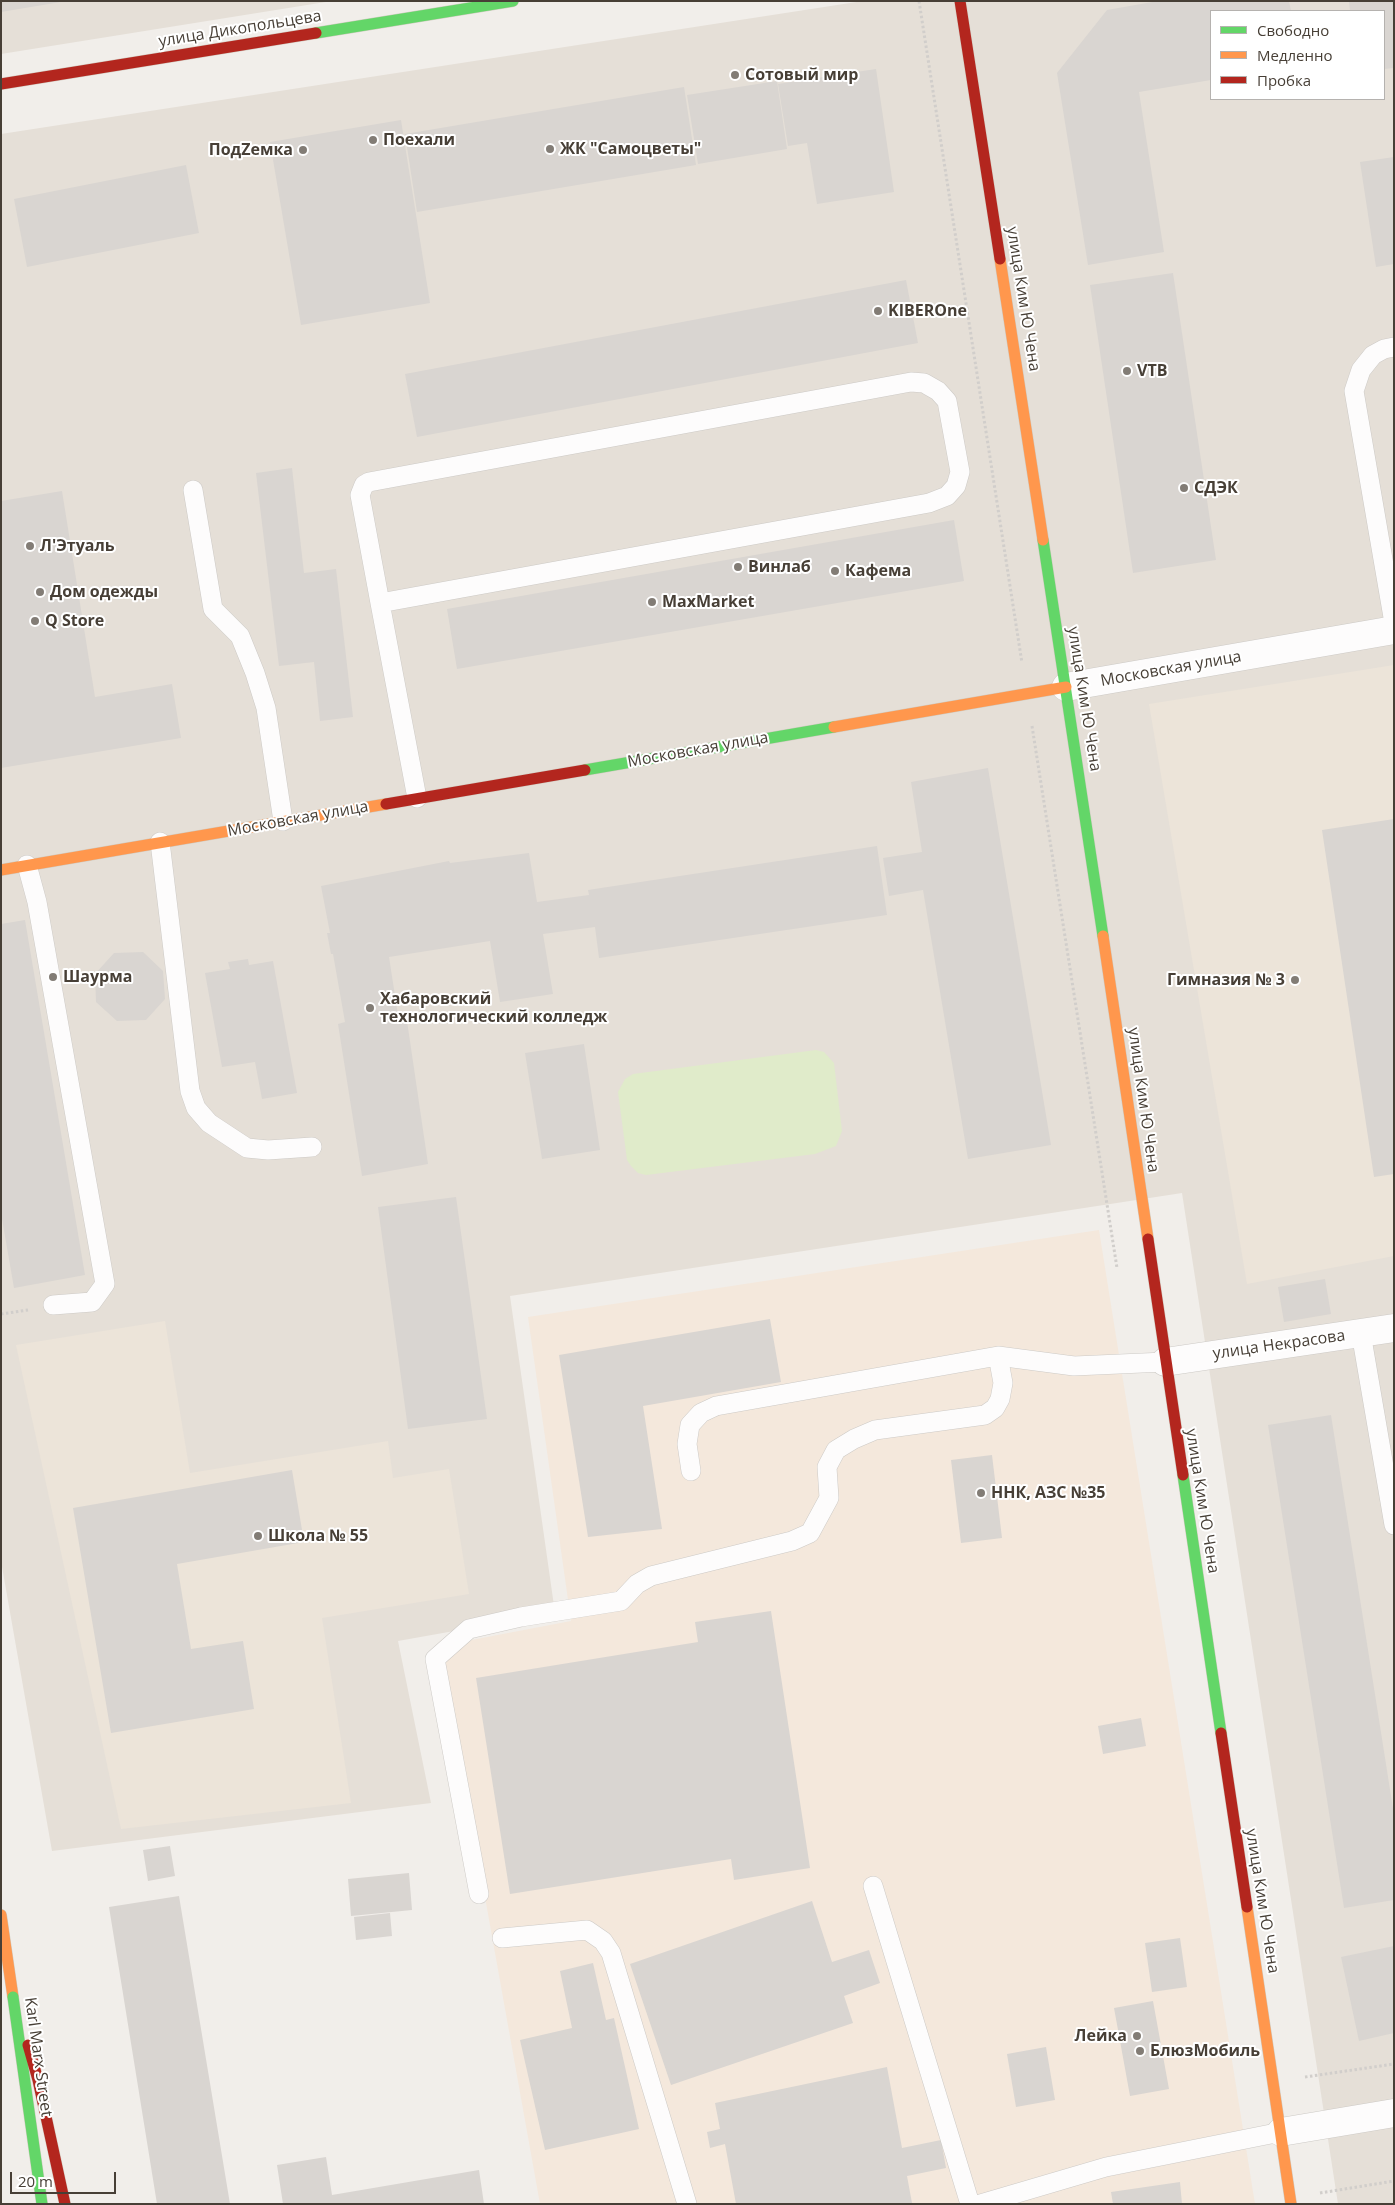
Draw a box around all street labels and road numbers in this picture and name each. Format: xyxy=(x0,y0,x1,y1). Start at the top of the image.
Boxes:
street label: улица Дикопольцева xyxy=(157,7,323,51)
street label: улица Ким Ю Чена xyxy=(1002,225,1044,373)
street label: улица Ким Ю Чена xyxy=(1063,625,1105,773)
street label: Московская улица xyxy=(1099,647,1243,691)
street label: Московская улица xyxy=(626,728,770,772)
street label: Московская улица xyxy=(226,797,370,841)
street label: улица Ким Ю Чена xyxy=(1123,1026,1163,1174)
street label: улица Некрасова xyxy=(1212,1326,1346,1364)
street label: улица Ким Ю Чена xyxy=(1181,1427,1223,1575)
street label: улица Ким Ю Чена xyxy=(1241,1827,1283,1975)
street label: Karl Marx Street xyxy=(20,1996,56,2118)

